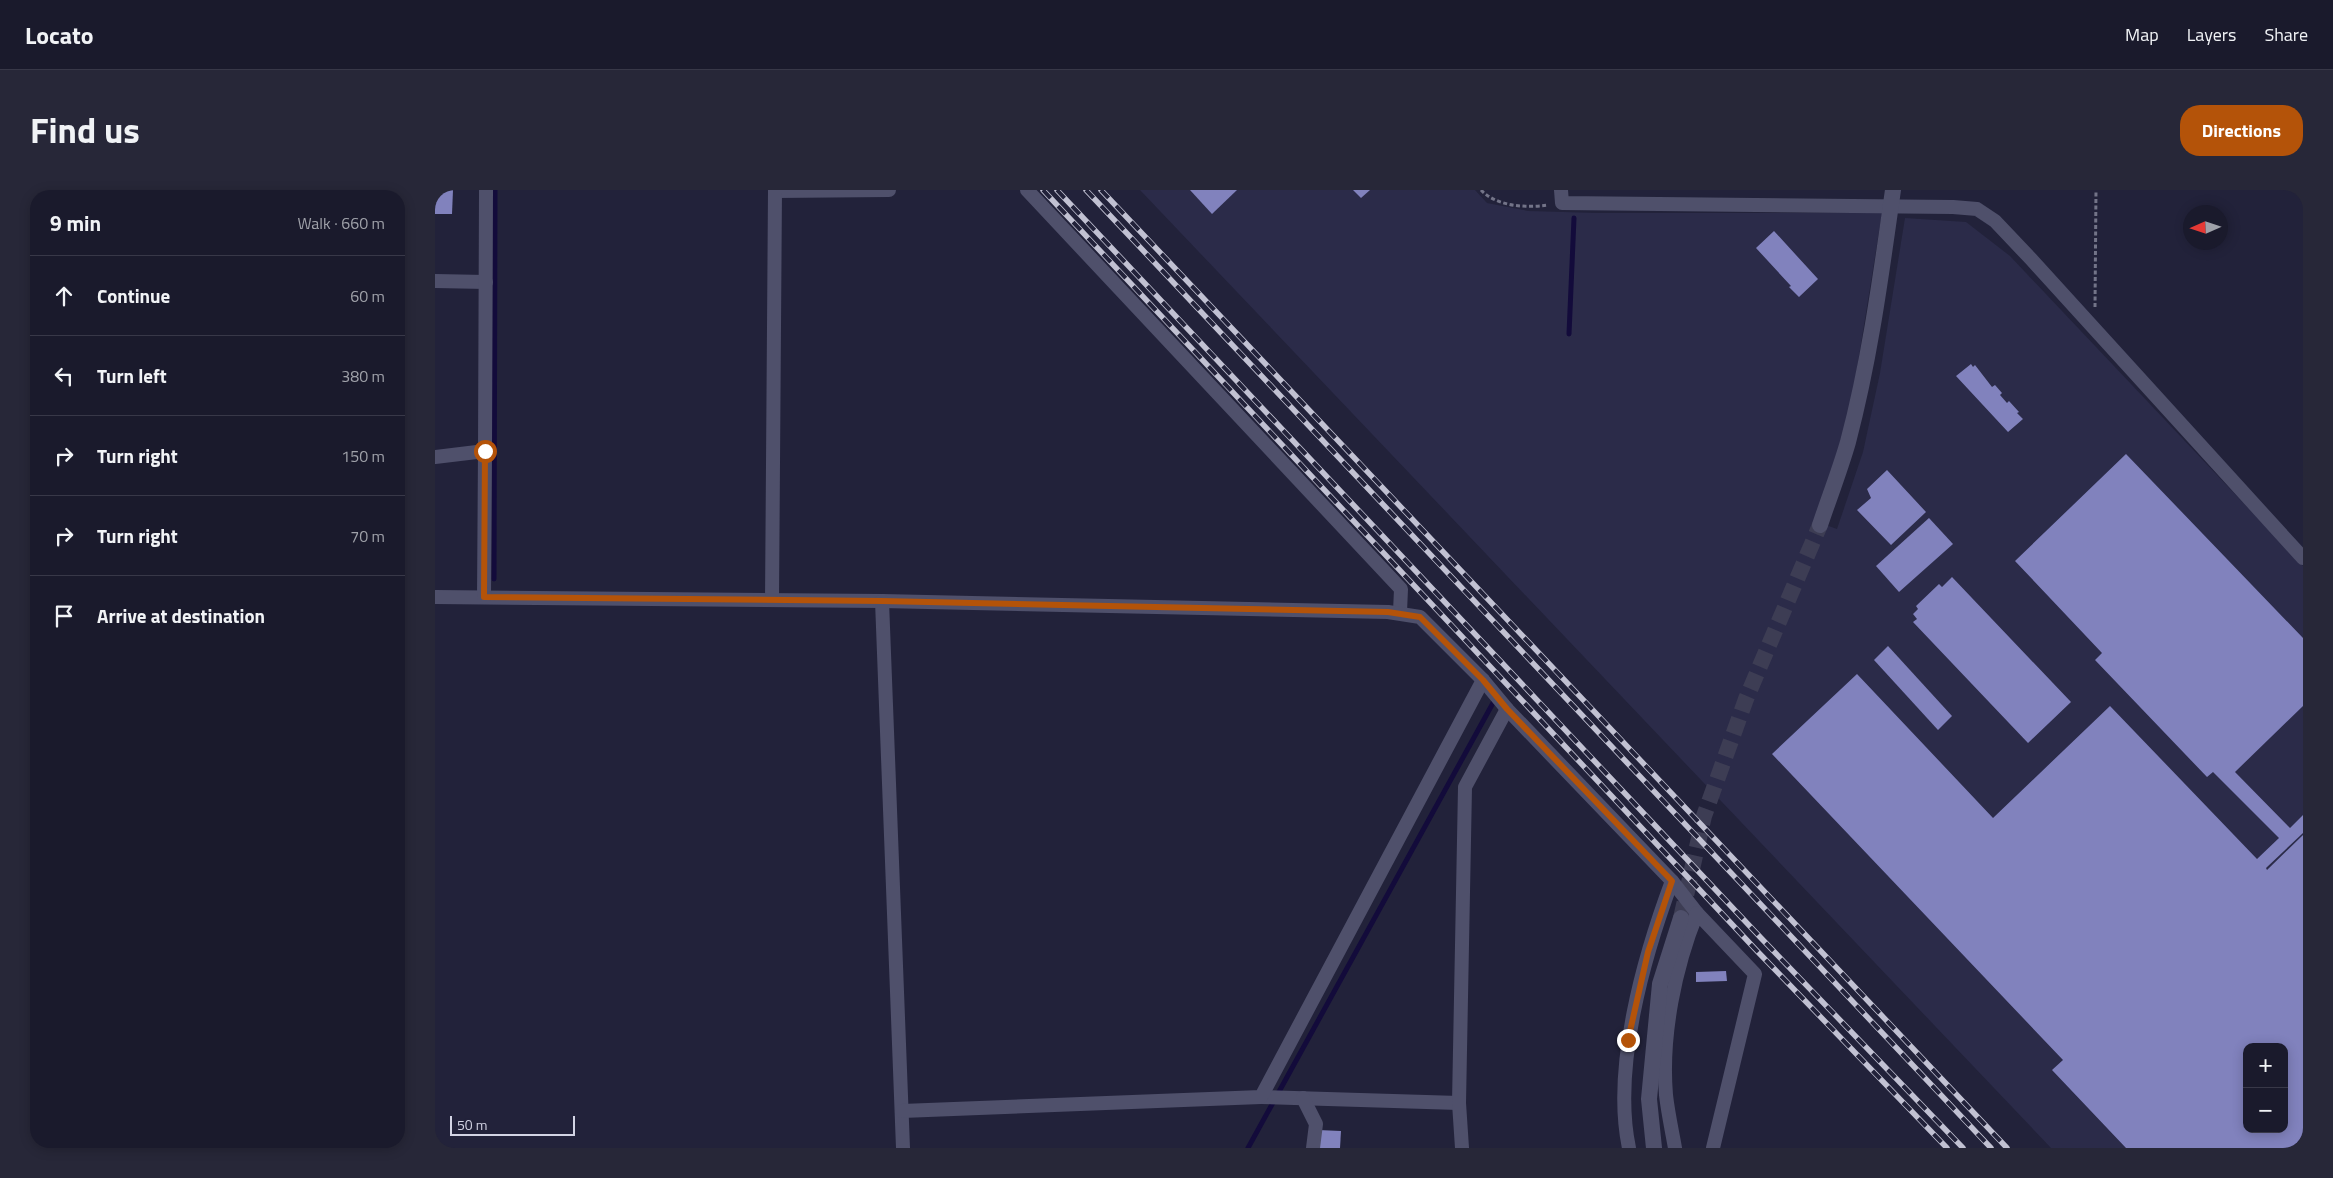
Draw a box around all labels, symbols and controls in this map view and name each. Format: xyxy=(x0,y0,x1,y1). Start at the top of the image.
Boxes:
text: Locato xyxy=(25,17,94,53)
text: Map xyxy=(2125,21,2159,48)
text: Layers xyxy=(2187,21,2236,48)
text: Share xyxy=(2264,21,2308,48)
text: Find us xyxy=(30,103,140,157)
button: Directions xyxy=(2180,105,2303,156)
north arrow xyxy=(2183,205,2228,250)
text: 9 min xyxy=(50,207,101,239)
text: Walk · 660 m xyxy=(297,211,385,235)
text: Continue xyxy=(97,281,170,310)
icon: ahead xyxy=(50,282,78,310)
text: 60 m xyxy=(350,284,385,308)
text: Turn left xyxy=(97,361,167,390)
icon: left xyxy=(50,362,78,390)
text: 380 m xyxy=(341,364,385,388)
route start xyxy=(474,440,497,463)
text: Turn right xyxy=(97,441,178,470)
icon: right xyxy=(50,442,78,470)
text: 150 m xyxy=(341,444,385,468)
text: Turn right xyxy=(97,521,178,550)
icon: right xyxy=(50,522,78,550)
text: 70 m xyxy=(350,524,385,548)
text: Arrive at destination xyxy=(97,601,265,630)
icon: arrive xyxy=(50,602,78,630)
route end xyxy=(1617,1029,1640,1052)
map controls xyxy=(2243,1043,2288,1133)
button: + xyxy=(2243,1043,2288,1088)
button: − xyxy=(2243,1088,2288,1133)
scale bar xyxy=(450,1113,575,1136)
text: 50 m xyxy=(457,1114,487,1135)

